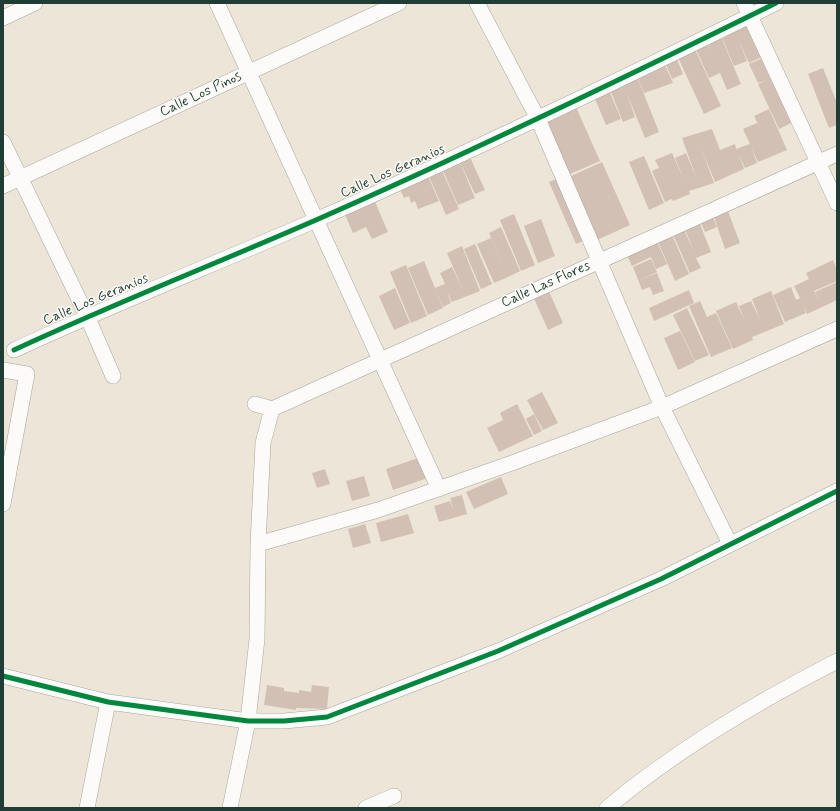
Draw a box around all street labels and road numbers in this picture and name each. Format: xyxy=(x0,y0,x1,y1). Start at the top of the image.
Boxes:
street label: Calle Los Pinos xyxy=(157,69,245,121)
street label: Calle Los Geranios xyxy=(338,141,448,203)
street label: Calle Las Flores xyxy=(499,258,593,312)
street label: Calle Los Geranios xyxy=(41,270,151,330)

